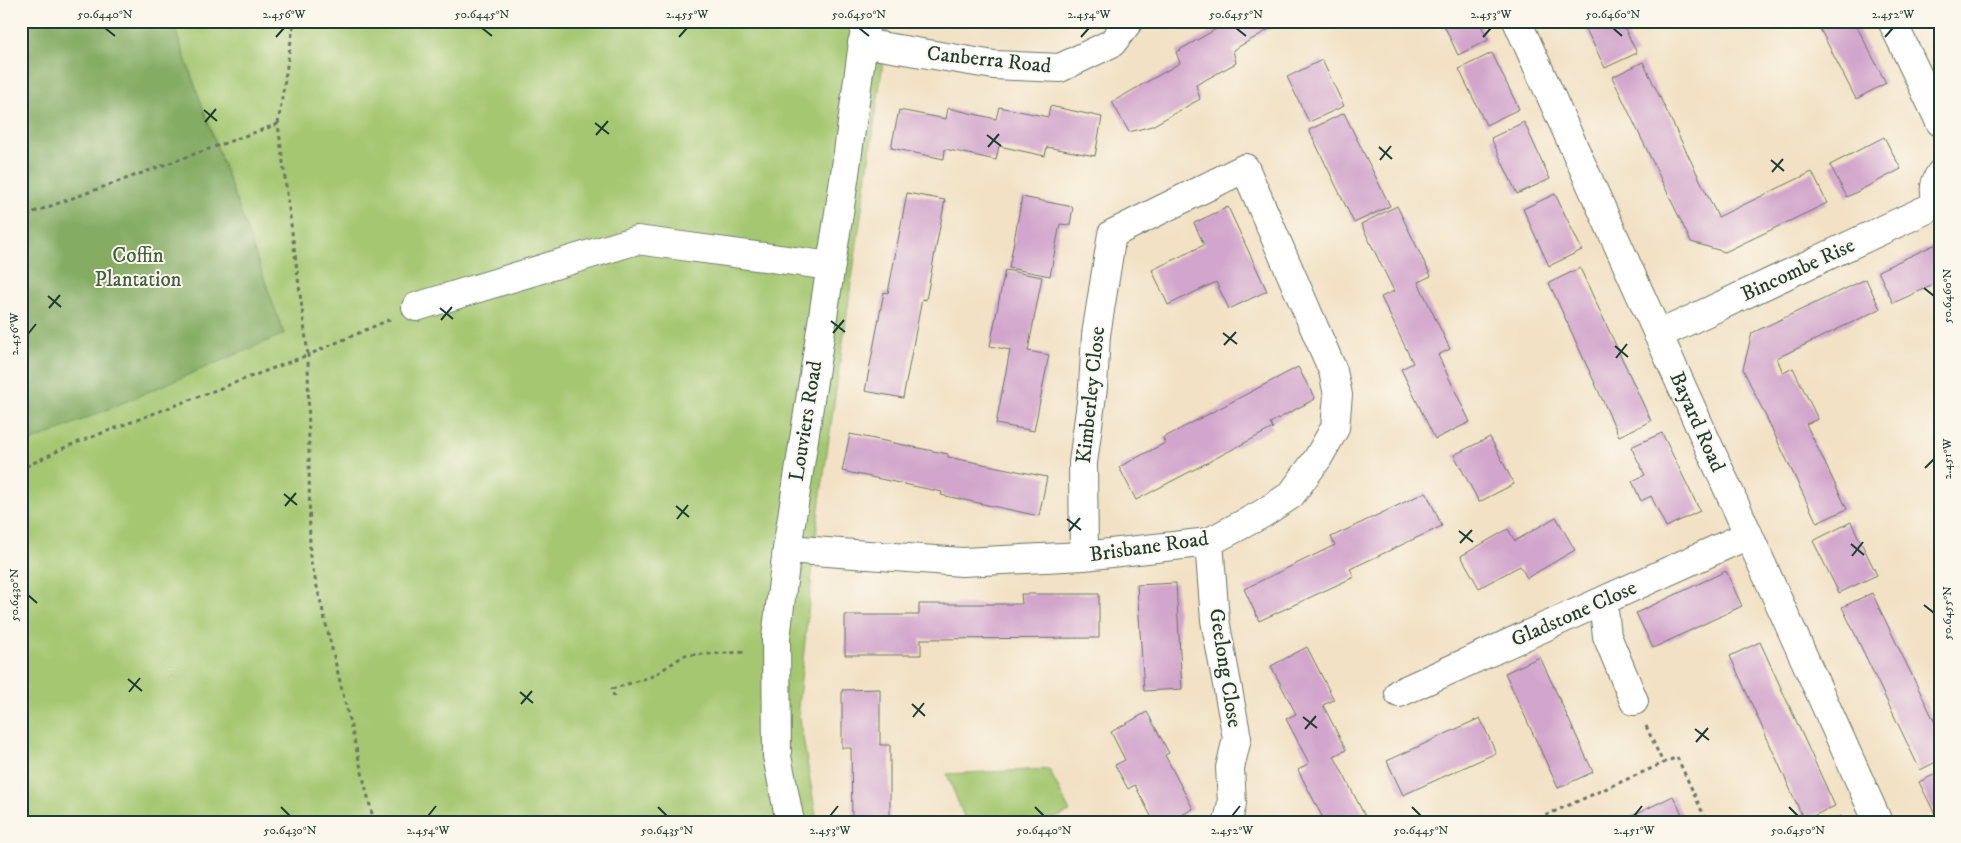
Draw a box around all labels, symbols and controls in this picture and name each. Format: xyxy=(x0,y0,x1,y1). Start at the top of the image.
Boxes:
text: 50.6440°N xyxy=(77,7,133,22)
text: 2.456°W xyxy=(263,7,306,22)
text: 50.6445°N xyxy=(455,7,510,22)
text: 2.455°W xyxy=(666,7,709,22)
text: 50.6450°N xyxy=(832,7,886,22)
text: 2.454°W xyxy=(1068,7,1111,22)
text: 50.6455°N xyxy=(1209,7,1263,22)
text: 2.453°W xyxy=(1470,7,1513,22)
text: 50.6460°N xyxy=(1586,7,1641,22)
text: 2.452°W xyxy=(1872,7,1915,22)
street label: Canberra Road xyxy=(926,41,1053,80)
street label: Bincombe Rise xyxy=(1737,232,1859,308)
park label: Coffin Plantation xyxy=(94,243,182,293)
text: 50.6460°N xyxy=(1940,268,1955,323)
text: 2.456°W xyxy=(7,312,22,355)
street label: Kimberley Close xyxy=(1071,325,1111,465)
street label: Louviers Road xyxy=(784,358,828,483)
street label: Bayard Road xyxy=(1663,368,1731,477)
text: 2.451°W xyxy=(1940,437,1955,480)
street label: Brisbane Road xyxy=(1088,526,1211,568)
text: 50.6430°N xyxy=(7,568,22,622)
street label: Gladstone Close xyxy=(1507,575,1641,653)
text: 50.6455°N xyxy=(1940,586,1955,640)
street label: Geelong Close xyxy=(1203,607,1247,730)
text: 50.6430°N xyxy=(263,823,317,838)
text: 2.454°W xyxy=(407,823,450,838)
text: 50.6435°N xyxy=(641,823,693,838)
text: 2.453°W xyxy=(809,823,852,838)
text: 50.6440°N xyxy=(1016,823,1072,838)
text: 2.452°W xyxy=(1211,823,1254,838)
text: 50.6445°N xyxy=(1394,823,1449,838)
text: 2.451°W xyxy=(1613,823,1656,838)
text: 50.6450°N xyxy=(1771,823,1825,838)

